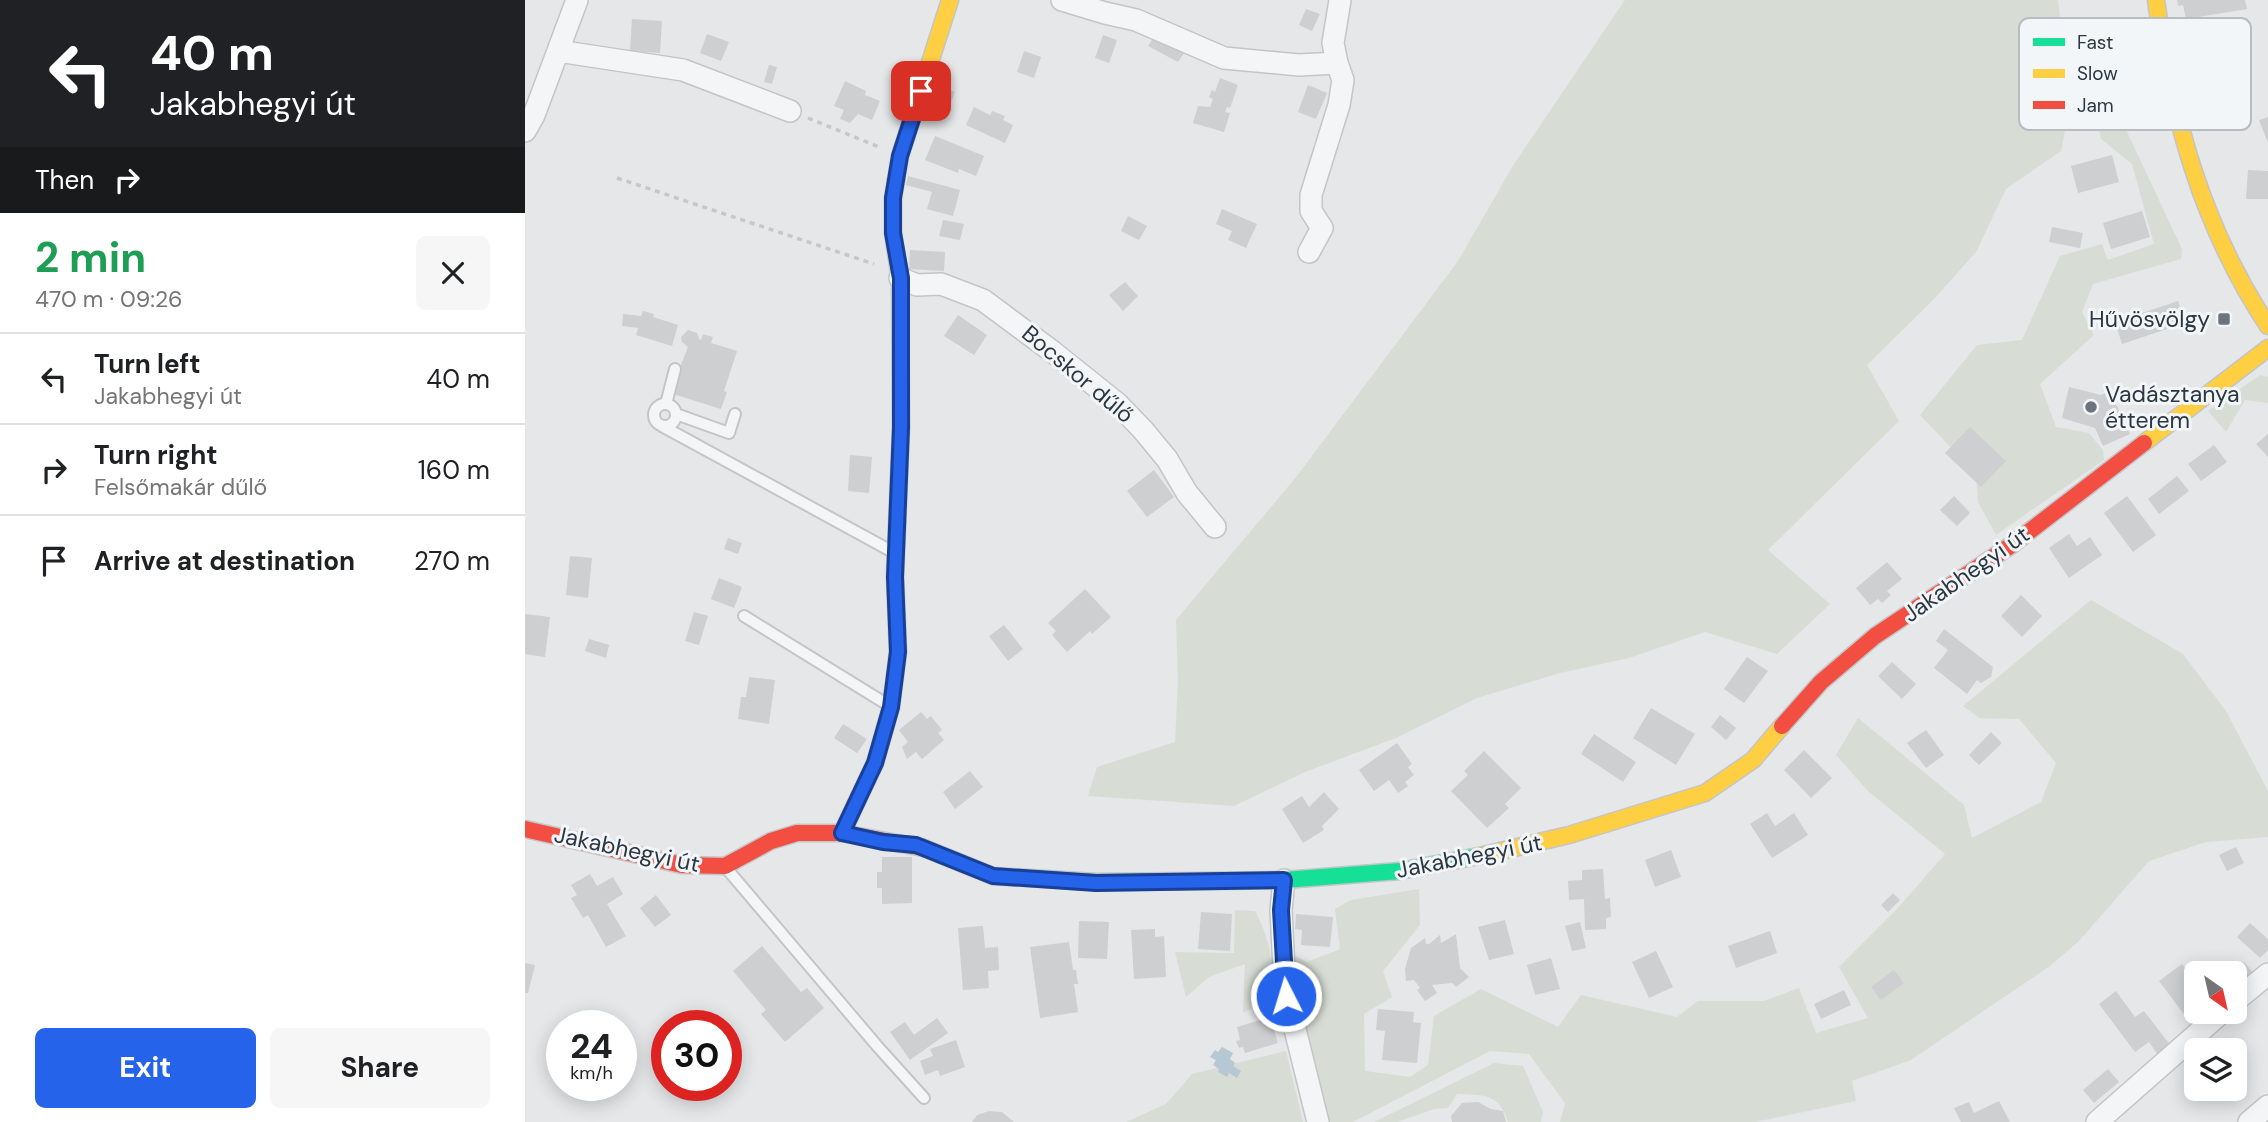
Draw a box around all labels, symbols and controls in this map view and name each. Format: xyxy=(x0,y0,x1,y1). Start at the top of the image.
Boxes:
legend xyxy=(2019,18,2251,130)
text: 40 m xyxy=(150,21,274,85)
icon: left xyxy=(35,28,126,119)
text: Fast xyxy=(2077,30,2113,55)
pin xyxy=(891,61,951,121)
text: Slow xyxy=(2077,61,2118,86)
icon: arrive xyxy=(902,72,940,110)
text: Jakabhegyi út xyxy=(150,83,356,125)
text: Jam xyxy=(2077,93,2114,118)
icon: right xyxy=(108,161,146,199)
text: Then xyxy=(35,163,94,197)
text: 2 min xyxy=(35,230,146,285)
button: close xyxy=(416,236,490,310)
text: 470 m · 09:26 xyxy=(35,284,183,314)
place label: Hűvösvölgy xyxy=(2089,304,2210,334)
marker: Hűvösvölgy xyxy=(2216,311,2232,327)
street label: Bocskor dűlő xyxy=(1016,318,1140,430)
text: Turn left xyxy=(94,347,201,381)
icon: left xyxy=(35,360,73,398)
text: 40 m xyxy=(426,362,490,396)
place label: Vadásztanya étterem xyxy=(2105,379,2240,435)
text: Jakabhegyi út xyxy=(94,381,242,411)
marker: Vadásztanya étterem xyxy=(2083,399,2099,415)
text: Turn right xyxy=(94,438,218,472)
icon: right xyxy=(35,451,73,489)
text: 160 m xyxy=(418,453,490,487)
text: Felsőmakár dűlő xyxy=(94,472,267,502)
street label: Jakabhegyi út xyxy=(1897,519,2035,629)
icon: arrive xyxy=(35,542,73,580)
text: Arrive at destination xyxy=(94,544,355,578)
text: 270 m xyxy=(414,544,490,578)
street label: Jakabhegyi út xyxy=(551,819,703,879)
street label: Jakabhegyi út xyxy=(1393,827,1545,885)
position arrow xyxy=(1249,959,1323,1033)
north arrow xyxy=(2184,961,2247,1024)
map controls xyxy=(2184,961,2247,1101)
speed limit sign: 30 xyxy=(651,1010,742,1101)
text: 24 xyxy=(570,1023,613,1069)
button: Exit xyxy=(35,1028,256,1108)
button: Share xyxy=(270,1028,490,1108)
button: layers xyxy=(2184,1038,2247,1101)
text: km/h xyxy=(570,1061,613,1085)

